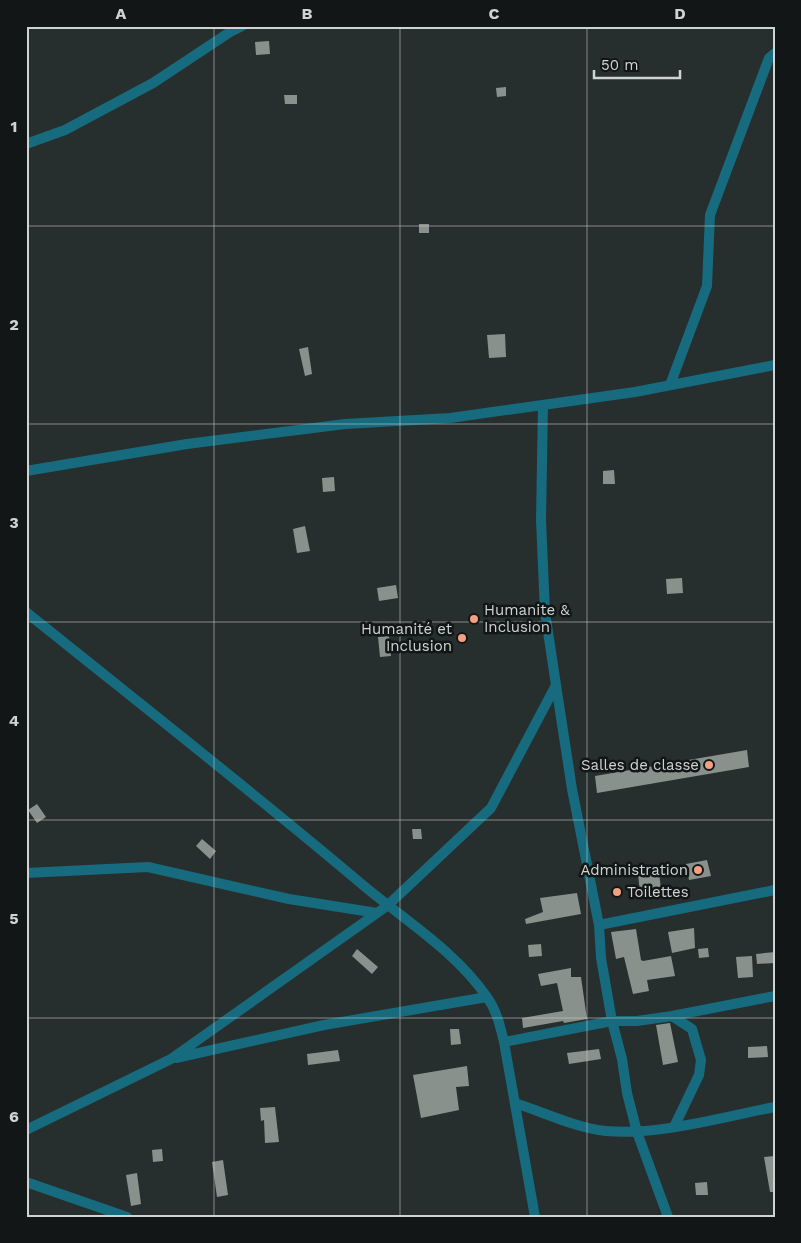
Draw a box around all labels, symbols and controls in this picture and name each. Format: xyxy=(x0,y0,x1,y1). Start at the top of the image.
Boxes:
text: A xyxy=(116,4,127,23)
text: B xyxy=(302,4,313,23)
text: C xyxy=(489,4,500,23)
text: D xyxy=(674,4,686,23)
scale bar xyxy=(594,48,680,80)
text: 50 m xyxy=(601,56,638,74)
text: 1 xyxy=(11,117,17,136)
text: 2 xyxy=(9,315,19,334)
text: 3 xyxy=(9,513,19,532)
place label: Humanite & Inclusion xyxy=(484,601,570,636)
marker: Humanite & Inclusion xyxy=(468,613,480,625)
place label: Humanité et Inclusion xyxy=(361,620,453,655)
marker: Humanité et Inclusion xyxy=(456,632,468,644)
text: 4 xyxy=(9,711,19,730)
place label: Salles de classe xyxy=(581,756,699,774)
marker: Salles de classe xyxy=(703,759,715,771)
place label: Administration xyxy=(580,861,688,879)
marker: Administration xyxy=(692,864,704,876)
place label: Toilettes xyxy=(627,883,689,901)
marker: Toilettes xyxy=(611,886,623,898)
text: 5 xyxy=(9,909,19,928)
text: 6 xyxy=(9,1107,19,1126)

